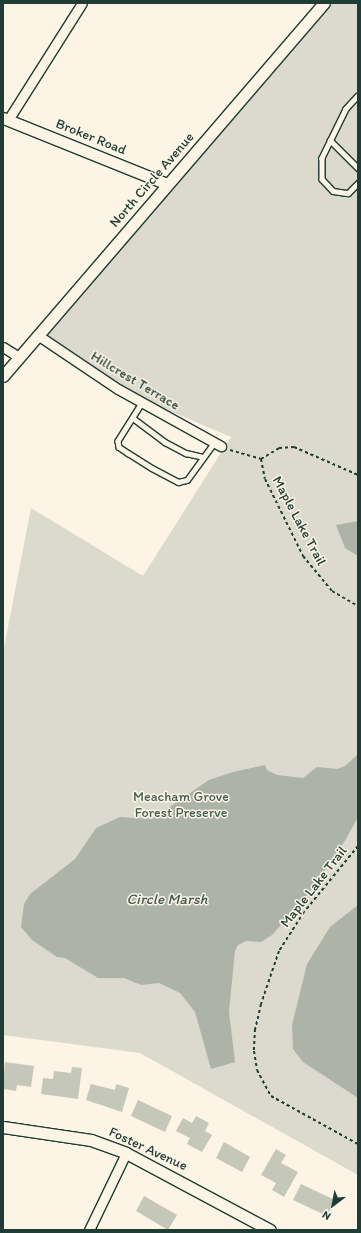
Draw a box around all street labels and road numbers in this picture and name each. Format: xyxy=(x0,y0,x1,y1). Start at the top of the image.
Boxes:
street label: Broker Road xyxy=(53,115,129,159)
street label: North Circle Avenue xyxy=(106,129,198,231)
street label: Hillcrest Terrace xyxy=(88,348,182,414)
street label: Maple Lake Trail xyxy=(269,474,329,568)
street label: Maple Lake Trail xyxy=(277,843,351,931)
street label: Foster Avenue xyxy=(106,1124,190,1174)

